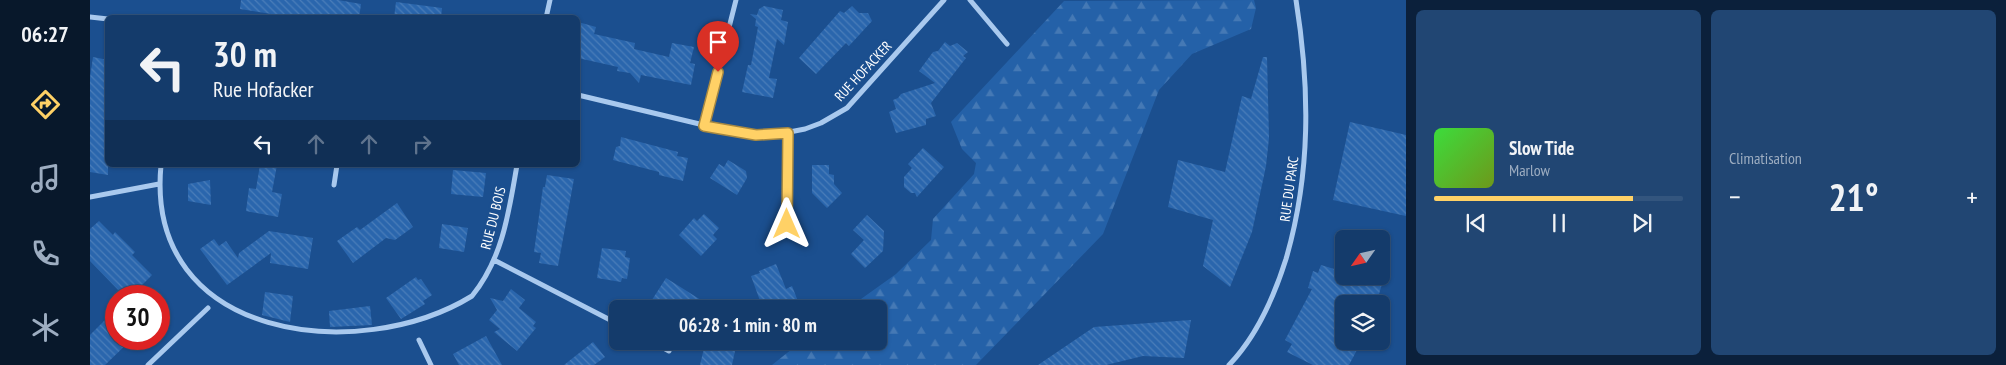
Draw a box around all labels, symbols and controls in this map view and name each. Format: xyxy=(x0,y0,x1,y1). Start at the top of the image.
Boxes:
text: 06:27 xyxy=(21,20,69,48)
pin xyxy=(697,21,739,72)
icon: arrive xyxy=(704,28,732,56)
text: 30 m xyxy=(213,31,277,77)
icon: left xyxy=(130,35,195,100)
street label: RUE HOFACKER xyxy=(830,37,896,105)
text: Rue Hofacker xyxy=(213,75,314,103)
icon: directions xyxy=(28,87,63,122)
icon: left xyxy=(249,130,277,158)
icon: ahead xyxy=(302,130,330,158)
icon: ahead xyxy=(355,130,383,158)
icon: right xyxy=(408,130,436,158)
text: Slow Tide xyxy=(1509,136,1574,160)
text: Climatisation xyxy=(1729,148,1802,168)
street label: RUE DU PARC xyxy=(1276,155,1303,223)
text: Marlow xyxy=(1509,160,1550,180)
icon: music xyxy=(28,161,63,196)
text: 21° xyxy=(1828,172,1879,221)
text: − xyxy=(1729,178,1741,215)
text: + xyxy=(1966,178,1978,215)
street label: RUE DU BOIS xyxy=(477,185,509,251)
position arrow xyxy=(760,197,812,249)
icon: previous xyxy=(1462,209,1490,237)
icon: pause xyxy=(1545,209,1573,237)
icon: next xyxy=(1628,209,1656,237)
north arrow xyxy=(1335,230,1390,285)
map controls xyxy=(1335,230,1390,350)
icon: phone xyxy=(28,236,63,271)
speed limit sign: 30 xyxy=(105,285,170,350)
button: layers xyxy=(1335,295,1390,350)
icon: climate xyxy=(28,310,63,345)
text: 06:28 · 1 min · 80 m xyxy=(679,313,817,337)

